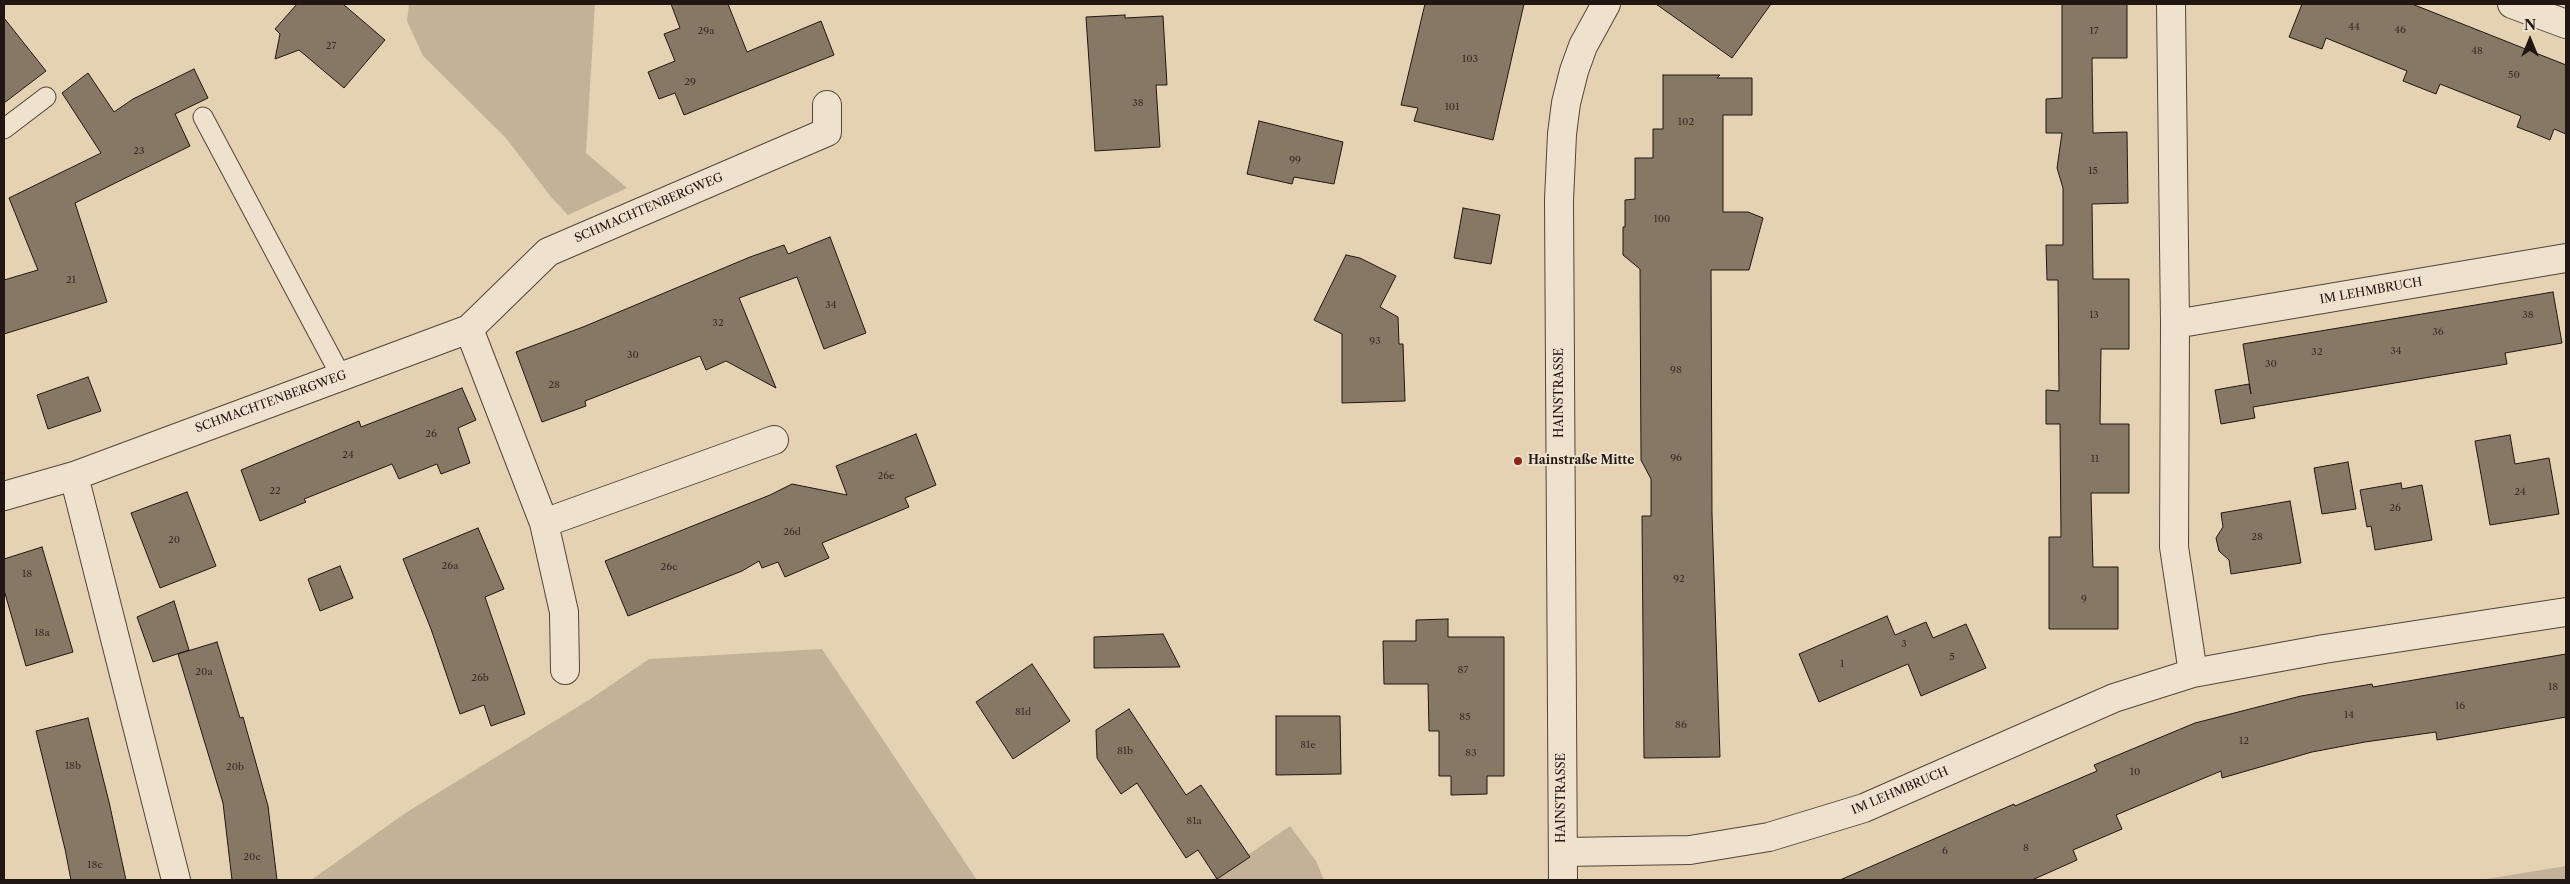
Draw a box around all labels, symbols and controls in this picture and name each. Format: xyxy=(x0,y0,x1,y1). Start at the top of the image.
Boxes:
north arrow xyxy=(2505,15,2555,65)
text: N xyxy=(2524,16,2536,34)
house number: 44 xyxy=(2348,21,2360,33)
house number: 46 xyxy=(2394,24,2406,36)
house number: 29a xyxy=(698,25,714,37)
house number: 17 xyxy=(2089,25,2099,37)
house number: 27 xyxy=(326,40,336,52)
house number: 48 xyxy=(2471,45,2483,57)
house number: 103 xyxy=(1462,53,1478,65)
house number: 50 xyxy=(2508,69,2520,81)
house number: 29 xyxy=(684,76,696,88)
house number: 38 xyxy=(1132,97,1144,109)
house number: 101 xyxy=(1445,101,1459,113)
house number: 102 xyxy=(1678,116,1694,128)
house number: 23 xyxy=(133,145,145,157)
house number: 99 xyxy=(1289,154,1301,166)
house number: 15 xyxy=(2088,165,2098,177)
street label: SCHMACHTENBERGWEG xyxy=(573,170,725,246)
house number: 100 xyxy=(1654,213,1670,225)
house number: 21 xyxy=(66,274,76,286)
street label: IM LEHMBRUCH xyxy=(2319,275,2423,307)
house number: 34 xyxy=(825,299,837,311)
house number: 13 xyxy=(2089,309,2099,321)
house number: 38 xyxy=(2522,309,2534,321)
house number: 32 xyxy=(712,317,724,329)
house number: 36 xyxy=(2432,326,2444,338)
house number: 93 xyxy=(1369,335,1381,347)
house number: 34 xyxy=(2390,345,2402,357)
house number: 32 xyxy=(2311,346,2323,358)
street label: HAINSTRASSE xyxy=(1553,348,1567,438)
house number: 30 xyxy=(627,349,639,361)
house number: 30 xyxy=(2265,358,2277,370)
house number: 98 xyxy=(1670,364,1682,376)
street label: SCHMACHTENBERGWEG xyxy=(193,368,349,436)
house number: 28 xyxy=(548,379,560,391)
house number: 26 xyxy=(425,428,437,440)
house number: 24 xyxy=(342,449,354,461)
house number: 96 xyxy=(1670,452,1682,464)
house number: 11 xyxy=(2091,453,2099,465)
place label: Hainstraße Mitte xyxy=(1528,454,1634,468)
marker: Hainstraße Mitte xyxy=(1512,455,1524,467)
house number: 26e xyxy=(877,470,895,482)
house number: 22 xyxy=(269,485,281,497)
house number: 24 xyxy=(2514,486,2526,498)
house number: 26 xyxy=(2389,502,2401,514)
house number: 26d xyxy=(783,526,801,538)
house number: 28 xyxy=(2251,531,2263,543)
house number: 20 xyxy=(168,534,180,546)
house number: 26a xyxy=(442,560,458,572)
house number: 26c xyxy=(661,561,677,573)
house number: 18 xyxy=(22,568,32,580)
house number: 92 xyxy=(1673,573,1685,585)
house number: 9 xyxy=(2081,593,2087,605)
house number: 18a xyxy=(34,627,50,639)
house number: 3 xyxy=(1901,638,1907,650)
house number: 5 xyxy=(1949,651,1955,663)
house number: 1 xyxy=(1840,658,1844,670)
house number: 87 xyxy=(1458,664,1468,676)
house number: 20a xyxy=(195,666,213,678)
house number: 26b xyxy=(471,672,489,684)
house number: 18 xyxy=(2548,681,2558,693)
house number: 16 xyxy=(2455,700,2465,712)
house number: 81d xyxy=(1015,706,1031,718)
house number: 14 xyxy=(2344,709,2354,721)
house number: 85 xyxy=(1459,711,1471,723)
house number: 86 xyxy=(1675,719,1687,731)
house number: 12 xyxy=(2239,735,2249,747)
house number: 81e xyxy=(1300,739,1316,751)
house number: 81b xyxy=(1117,745,1133,757)
house number: 83 xyxy=(1465,747,1477,759)
street label: HAINSTRASSE xyxy=(1555,753,1569,843)
house number: 18b xyxy=(65,760,81,772)
house number: 20b xyxy=(226,761,244,773)
street label: IM LEHMBRUCH xyxy=(1849,764,1951,818)
house number: 10 xyxy=(2130,766,2140,778)
house number: 81a xyxy=(1186,815,1202,827)
house number: 8 xyxy=(2023,842,2029,854)
house number: 6 xyxy=(1942,845,1948,857)
house number: 20c xyxy=(243,851,261,863)
house number: 18c xyxy=(87,859,103,871)

